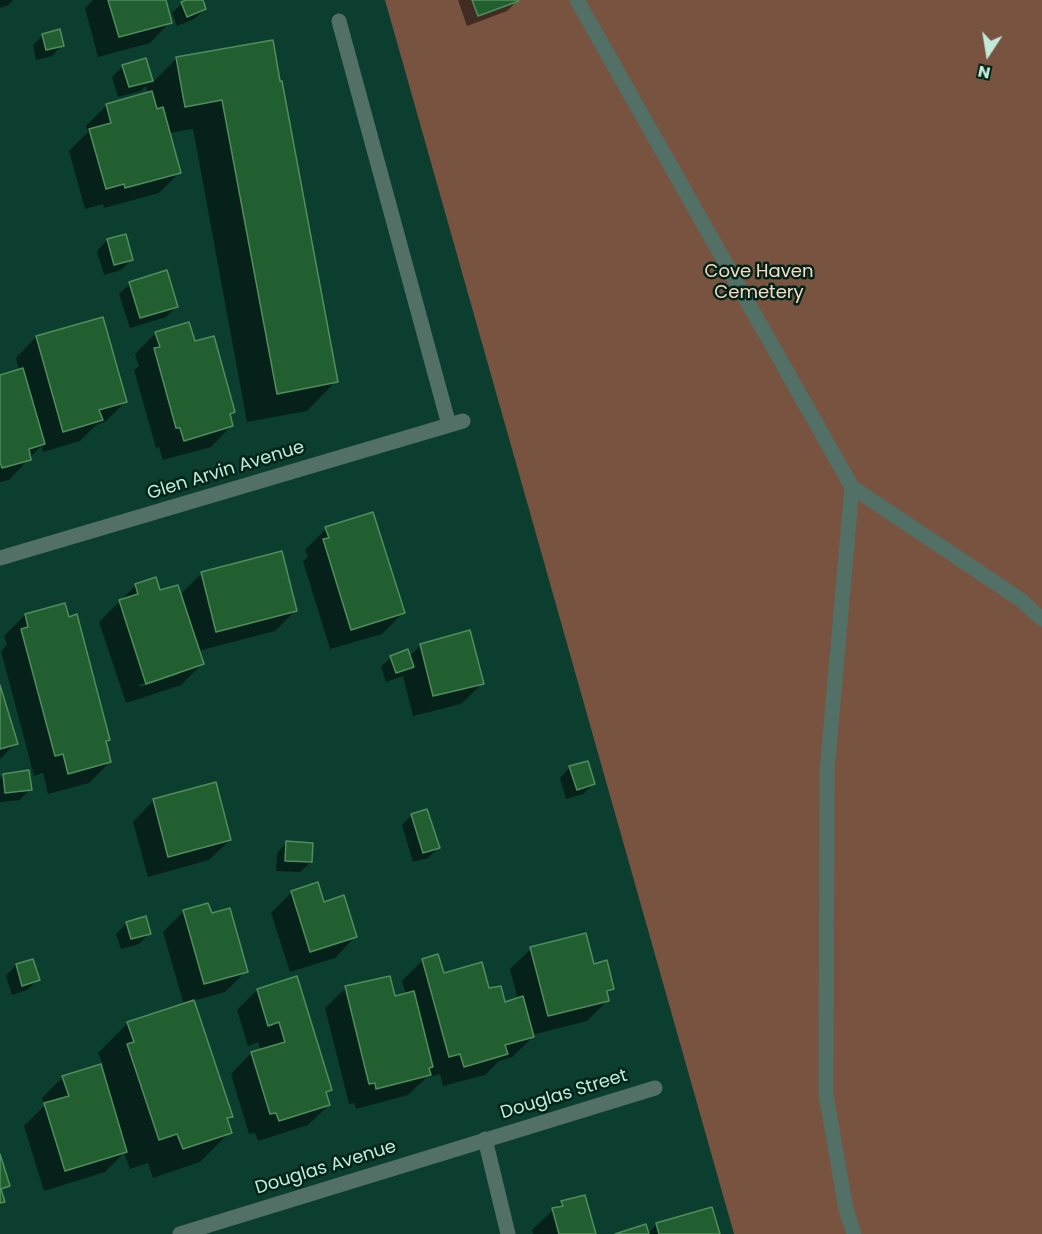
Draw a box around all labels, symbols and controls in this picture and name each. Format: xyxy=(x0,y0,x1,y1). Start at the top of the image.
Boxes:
north arrow xyxy=(958,24,1018,84)
text: N xyxy=(976,60,992,85)
park label: Cove Haven Cemetery xyxy=(705,261,813,304)
street label: Glen Arvin Avenue xyxy=(145,437,307,505)
street label: Douglas Street xyxy=(498,1065,630,1125)
street label: Douglas Avenue xyxy=(253,1136,399,1200)

